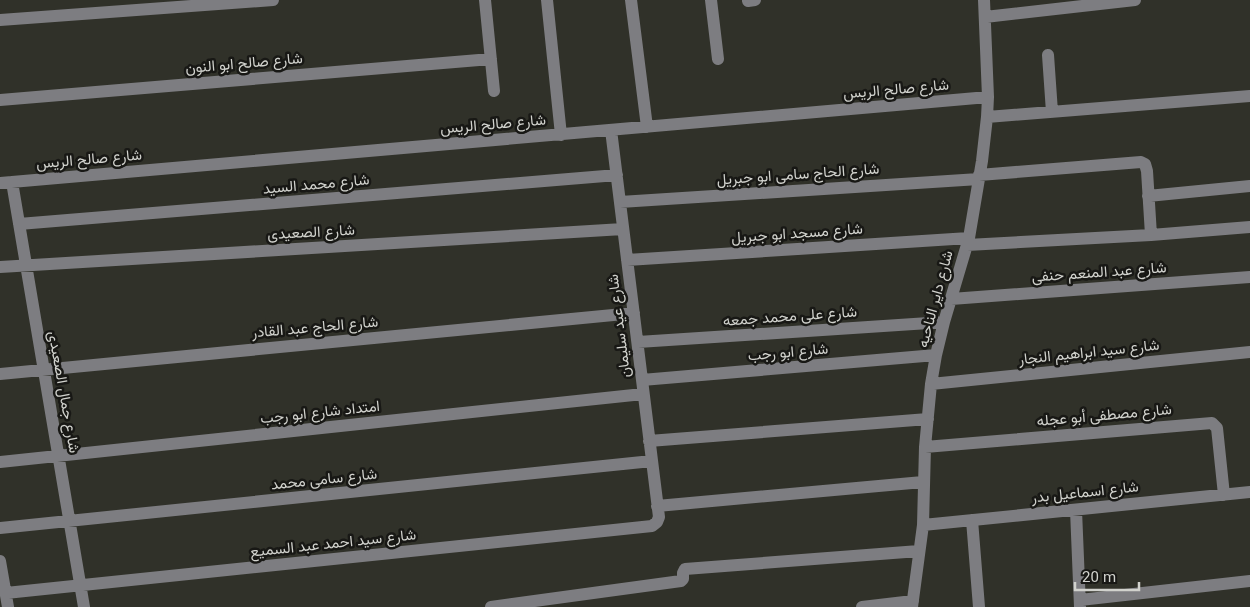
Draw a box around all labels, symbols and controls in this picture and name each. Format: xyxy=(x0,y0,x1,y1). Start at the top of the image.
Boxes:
street label: شارع صالح ابو النون xyxy=(185,48,304,81)
street label: شارع صالح الريس xyxy=(842,74,950,107)
street label: شارع صالح الريس xyxy=(439,109,547,142)
street label: شارع صالح الريس xyxy=(35,144,143,177)
street label: شارع الحاج سامى ابو جبريل xyxy=(716,158,880,193)
street label: شارع محمد السيد xyxy=(262,169,371,202)
street label: شارع مسجد ابو جبريل xyxy=(730,218,864,251)
street label: شارع الصعيدى xyxy=(267,220,356,247)
street label: شارع داير الناحيه xyxy=(912,248,961,351)
street label: شارع عبد المنعم حنفى xyxy=(1031,257,1167,290)
street label: شارع عيد سليمان xyxy=(603,273,638,379)
street label: شارع على محمد جمعه xyxy=(722,301,858,334)
street label: شارع الحاج عبد القادر xyxy=(250,312,379,346)
street label: شارع جمال الصعيدى xyxy=(40,329,85,455)
street label: شارع سيد ابراهيم النجار xyxy=(1017,335,1161,372)
street label: شارع ابو رجب xyxy=(747,339,830,368)
street label: امتداد شارع ابو رجب xyxy=(259,396,381,431)
street label: شارع مصطفى أبو عجله xyxy=(1036,399,1173,434)
street label: شارع سامى محمد xyxy=(270,463,379,498)
street label: شارع اسماعيل بدر xyxy=(1030,476,1140,511)
street label: شارع سيد احمد عبد السميع xyxy=(249,524,418,565)
scale bar xyxy=(1075,560,1139,592)
text: 20 m xyxy=(1082,567,1116,590)

